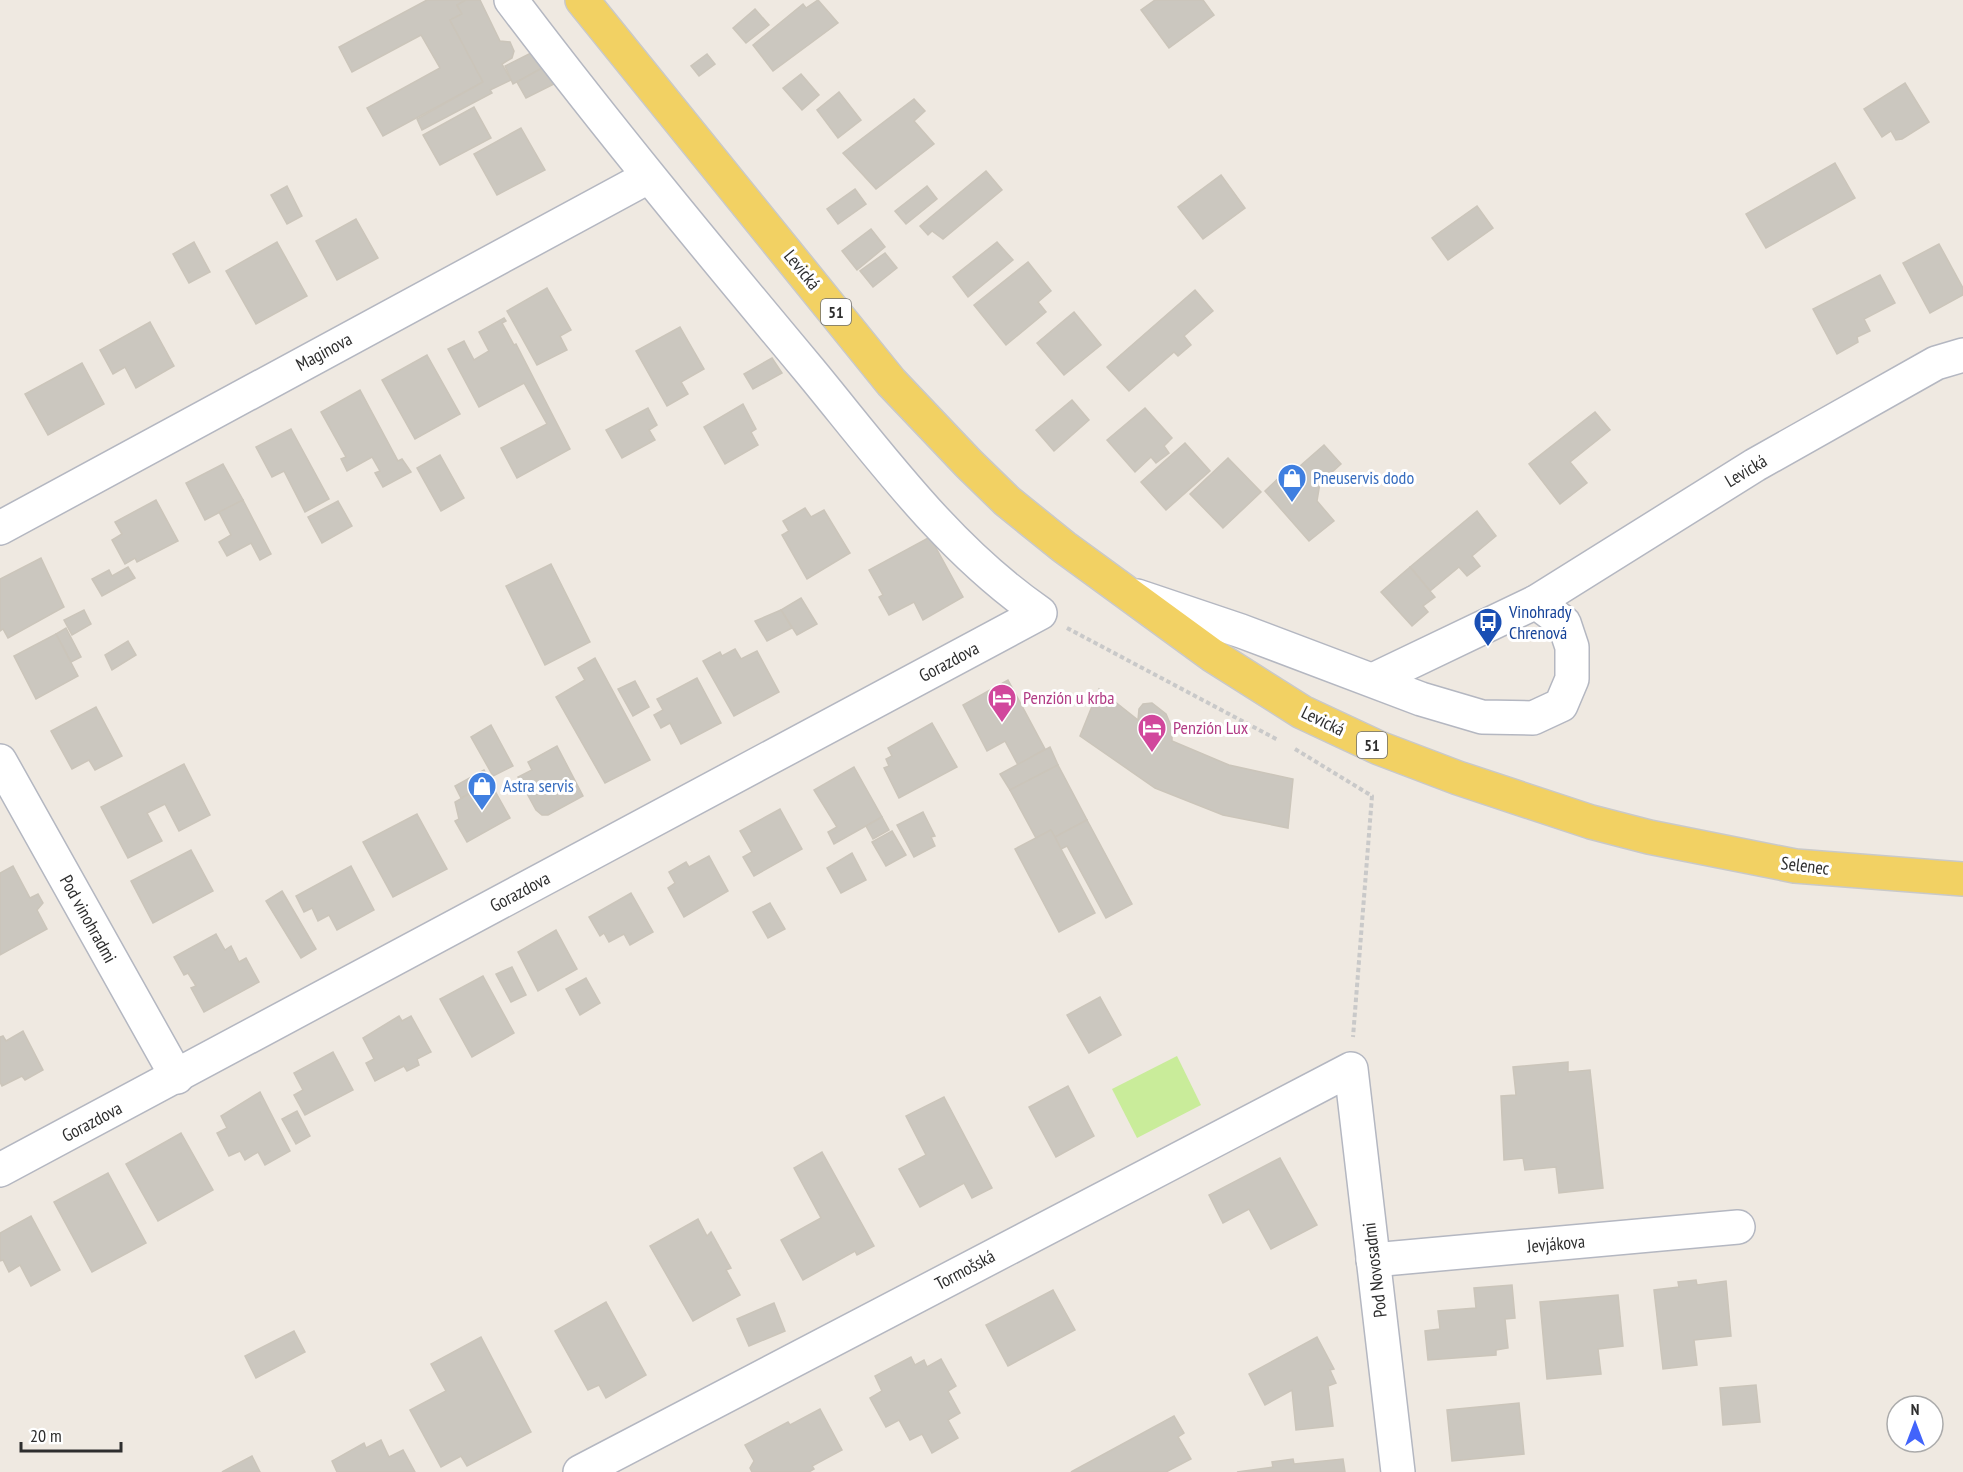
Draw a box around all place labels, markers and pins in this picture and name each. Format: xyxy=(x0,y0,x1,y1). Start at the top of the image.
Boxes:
shop icon: Pneuservis dodo xyxy=(1276,462,1308,504)
place label: Pneuservis dodo xyxy=(1313,466,1414,489)
place label: Vinohrady Chrenová xyxy=(1508,600,1572,644)
bus stop icon: Vinohrady Chrenová xyxy=(1472,606,1504,648)
hotel icon: Penzión u krba xyxy=(986,682,1018,724)
place label: Penzión u krba xyxy=(1023,686,1114,709)
hotel icon: Penzión Lux xyxy=(1136,712,1168,754)
place label: Penzión Lux xyxy=(1173,716,1249,739)
shop icon: Astra servis xyxy=(466,770,498,812)
place label: Astra servis xyxy=(503,774,574,797)

